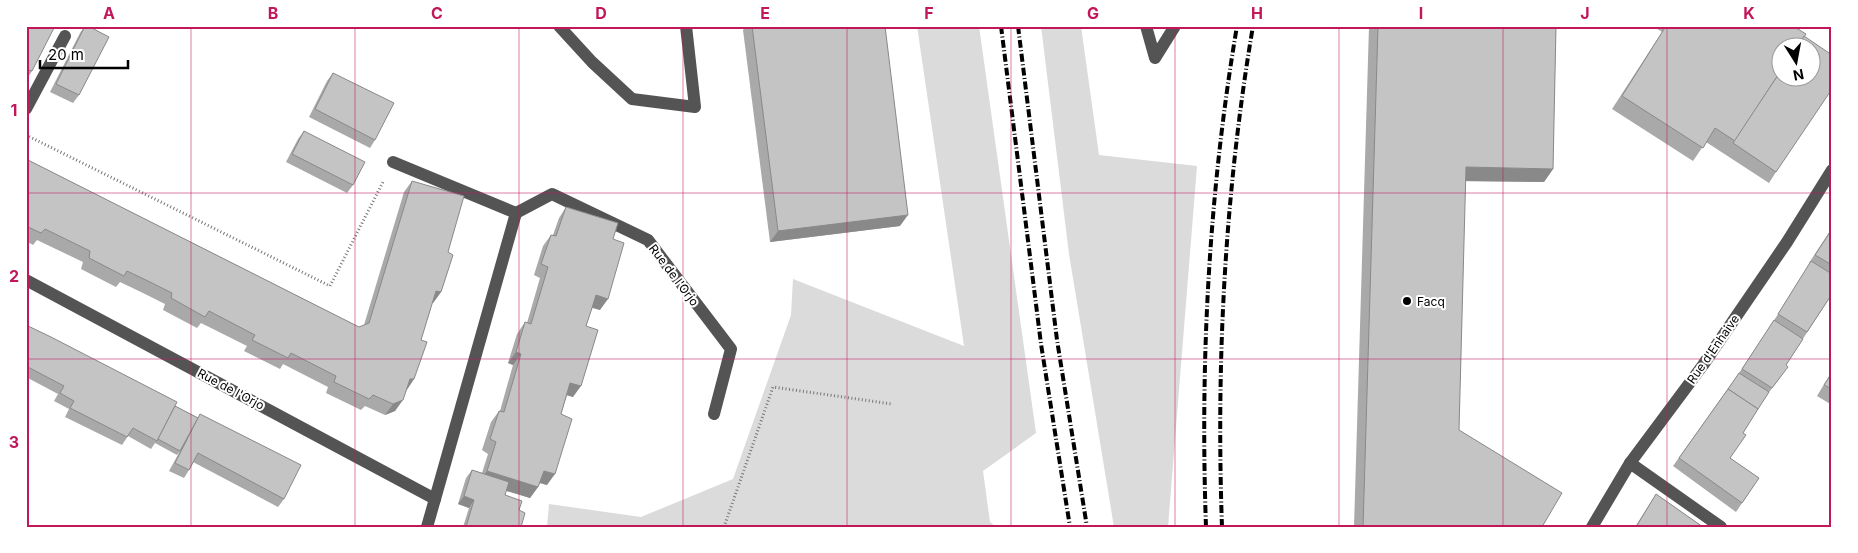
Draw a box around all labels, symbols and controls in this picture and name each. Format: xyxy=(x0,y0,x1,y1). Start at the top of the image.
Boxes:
text: A xyxy=(103,3,115,23)
text: B xyxy=(268,3,278,23)
text: C xyxy=(431,3,443,23)
text: D xyxy=(595,3,607,23)
text: E xyxy=(760,3,770,23)
text: F xyxy=(924,3,934,23)
text: G xyxy=(1087,3,1099,23)
text: H xyxy=(1251,3,1263,23)
text: I xyxy=(1419,3,1423,23)
text: J xyxy=(1580,3,1590,23)
text: K xyxy=(1743,3,1755,23)
scale bar xyxy=(40,38,128,70)
north arrow xyxy=(1770,38,1820,88)
text: 20 m xyxy=(48,45,84,64)
text: N xyxy=(1792,66,1805,85)
text: 1 xyxy=(11,100,17,120)
street label: Rue de l'Orjo xyxy=(646,241,702,309)
text: 2 xyxy=(9,266,19,286)
place label: Facq xyxy=(1417,294,1445,309)
marker: Facq xyxy=(1401,295,1413,307)
street label: Rue d'Enhaive xyxy=(1684,312,1742,386)
street label: Rue de l'Orjo xyxy=(195,365,267,413)
text: 3 xyxy=(9,432,19,452)

